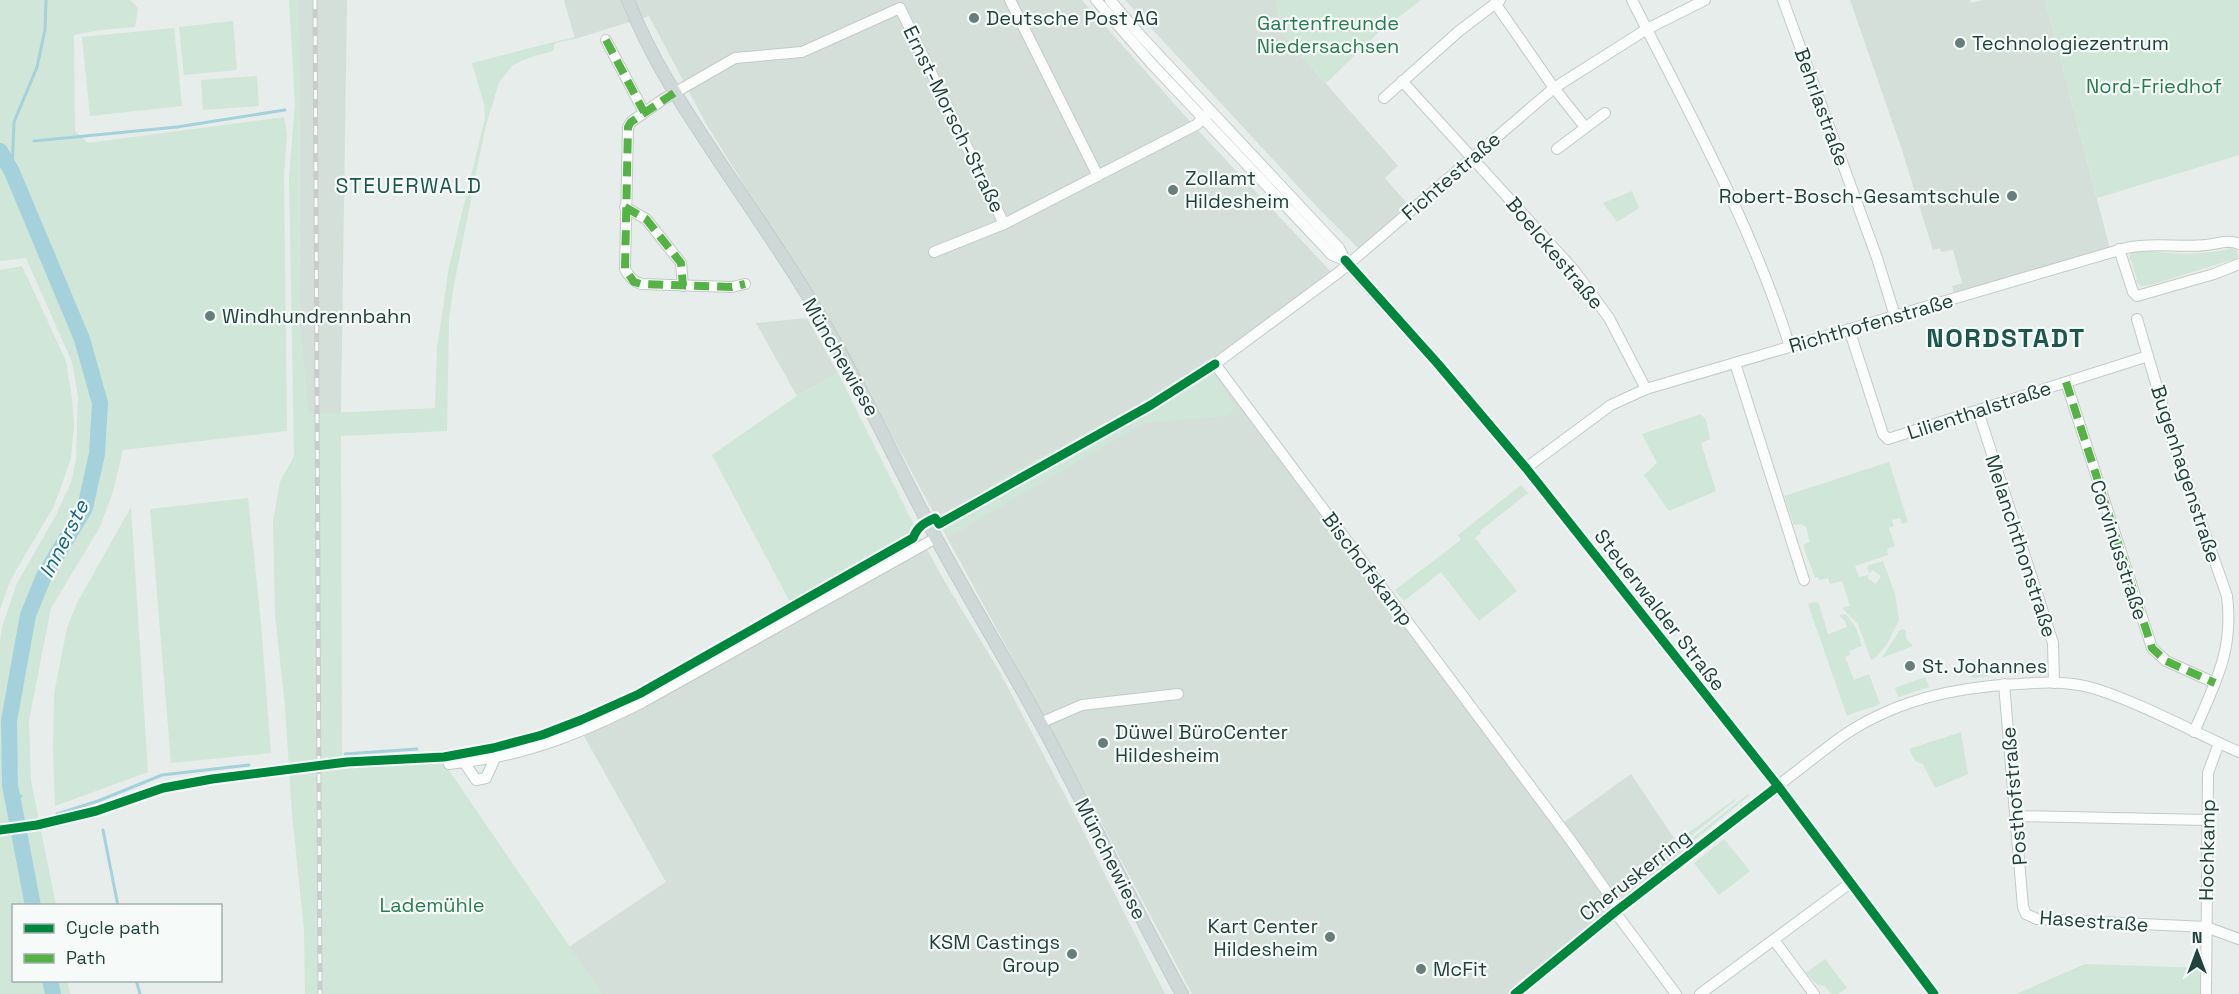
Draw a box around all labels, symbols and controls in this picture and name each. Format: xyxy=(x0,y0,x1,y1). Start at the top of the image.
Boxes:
place label: Deutsche Post AG xyxy=(986,5,1158,31)
park label: Gartenfreunde Niedersachsen xyxy=(1257,10,1399,59)
marker: Deutsche Post AG xyxy=(967,11,981,25)
street label: Ernst-Morsch-Straße xyxy=(897,21,1011,217)
place label: Technologiezentrum xyxy=(1972,30,2169,56)
marker: Technologiezentrum xyxy=(1953,36,1967,50)
street label: Behrlastraße xyxy=(1789,44,1855,170)
park label: Nord-Friedhof xyxy=(2086,73,2222,99)
street label: Fichtestraße xyxy=(1396,126,1506,226)
place label: Zollamt Hildesheim xyxy=(1185,165,1289,214)
district label: STEUERWALD xyxy=(336,172,482,199)
marker: Zollamt Hildesheim xyxy=(1166,183,1180,197)
place label: Robert-Bosch-Gesamtschule xyxy=(1719,183,2000,209)
marker: Robert-Bosch-Gesamtschule xyxy=(2005,189,2019,203)
street label: Boelckestraße xyxy=(1500,191,1610,315)
street label: Richthofenstraße xyxy=(1786,287,1956,359)
street label: Münchewiese xyxy=(797,293,885,421)
place label: Windhundrennbahn xyxy=(222,303,411,329)
marker: Windhundrennbahn xyxy=(203,309,217,323)
district label: NORDSTADT xyxy=(1926,321,2086,355)
street label: Lilienthalstraße xyxy=(1904,374,2054,446)
street label: Bugenhagenstraße xyxy=(2145,382,2227,566)
street label: Melanchthonstraße xyxy=(1979,451,2063,641)
street label: Corvinusstraße xyxy=(2084,477,2154,623)
water label: Innerste xyxy=(33,494,95,582)
street label: Bischofskamp xyxy=(1317,507,1419,631)
street label: Steuerwalder Straße xyxy=(1589,524,1731,696)
place label: St. Johannes xyxy=(1922,653,2047,679)
marker: St. Johannes xyxy=(1903,659,1917,673)
place label: Düwel BüroCenter Hildesheim xyxy=(1115,719,1288,768)
street label: Posthofstraße xyxy=(1995,726,2033,866)
marker: Düwel BüroCenter Hildesheim xyxy=(1096,736,1110,750)
street label: Münchewiese xyxy=(1069,794,1153,924)
street label: Hochkamp xyxy=(2193,799,2221,901)
street label: Cheruskerring xyxy=(1574,823,1696,927)
park label: Lademühle xyxy=(379,892,485,918)
legend xyxy=(12,904,222,982)
street label: Hasestraße xyxy=(2038,904,2150,938)
place label: Kart Center Hildesheim xyxy=(1208,913,1318,962)
text: Cycle path xyxy=(66,916,160,939)
north arrow xyxy=(2167,922,2227,982)
text: N xyxy=(2192,927,2202,948)
place label: KSM Castings Group xyxy=(929,929,1060,978)
marker: Kart Center Hildesheim xyxy=(1323,930,1337,944)
text: Path xyxy=(66,946,106,969)
marker: KSM Castings Group xyxy=(1065,947,1079,961)
place label: McFit xyxy=(1433,956,1487,982)
marker: McFit xyxy=(1414,962,1428,976)

